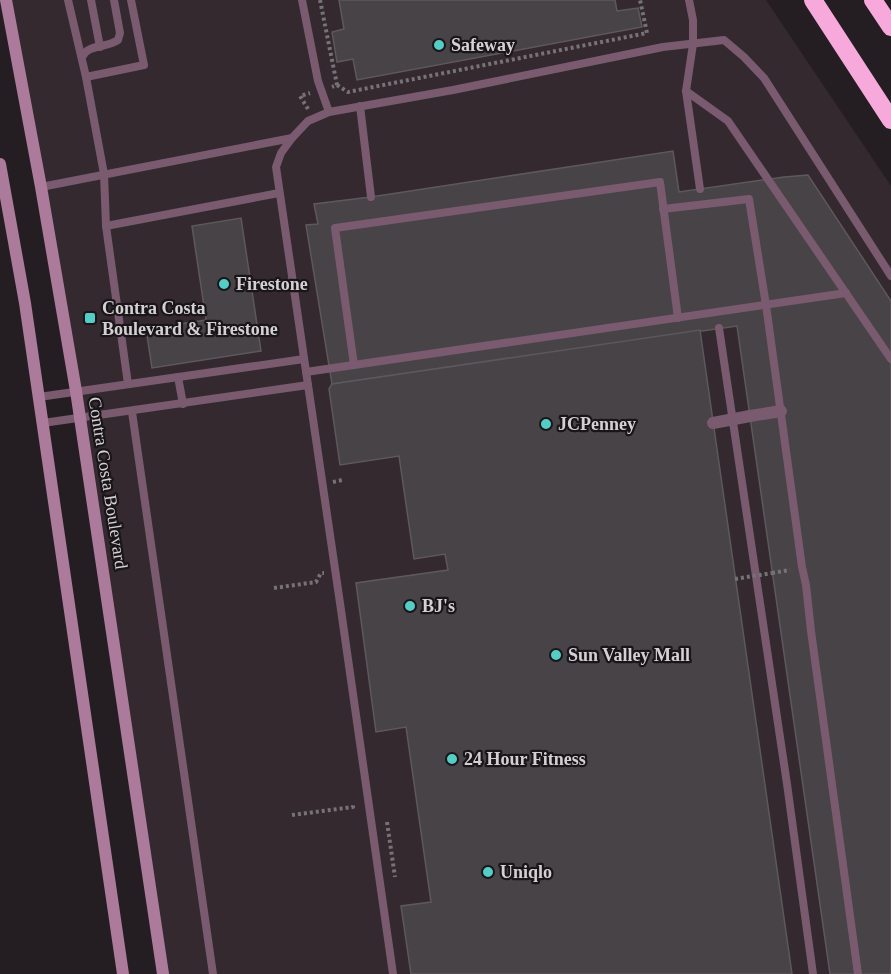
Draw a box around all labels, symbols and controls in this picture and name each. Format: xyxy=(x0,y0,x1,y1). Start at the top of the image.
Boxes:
place label: Safeway xyxy=(451,35,515,55)
marker: Safeway xyxy=(432,38,446,52)
place label: Firestone xyxy=(236,274,308,294)
marker: Firestone xyxy=(217,277,231,291)
place label: Contra Costa Boulevard & Firestone xyxy=(102,298,278,339)
marker: Contra Costa Boulevard & Firestone xyxy=(83,311,97,325)
street label: Contra Costa Boulevard xyxy=(85,396,131,570)
place label: JCPenney xyxy=(558,414,636,434)
marker: JCPenney xyxy=(539,417,553,431)
place label: BJ's xyxy=(422,596,455,616)
marker: BJ's xyxy=(403,599,417,613)
place label: Sun Valley Mall xyxy=(568,645,690,665)
marker: Sun Valley Mall xyxy=(549,648,563,662)
place label: 24 Hour Fitness xyxy=(464,749,586,769)
marker: 24 Hour Fitness xyxy=(445,752,459,766)
place label: Uniqlo xyxy=(500,862,552,882)
marker: Uniqlo xyxy=(481,865,495,879)

